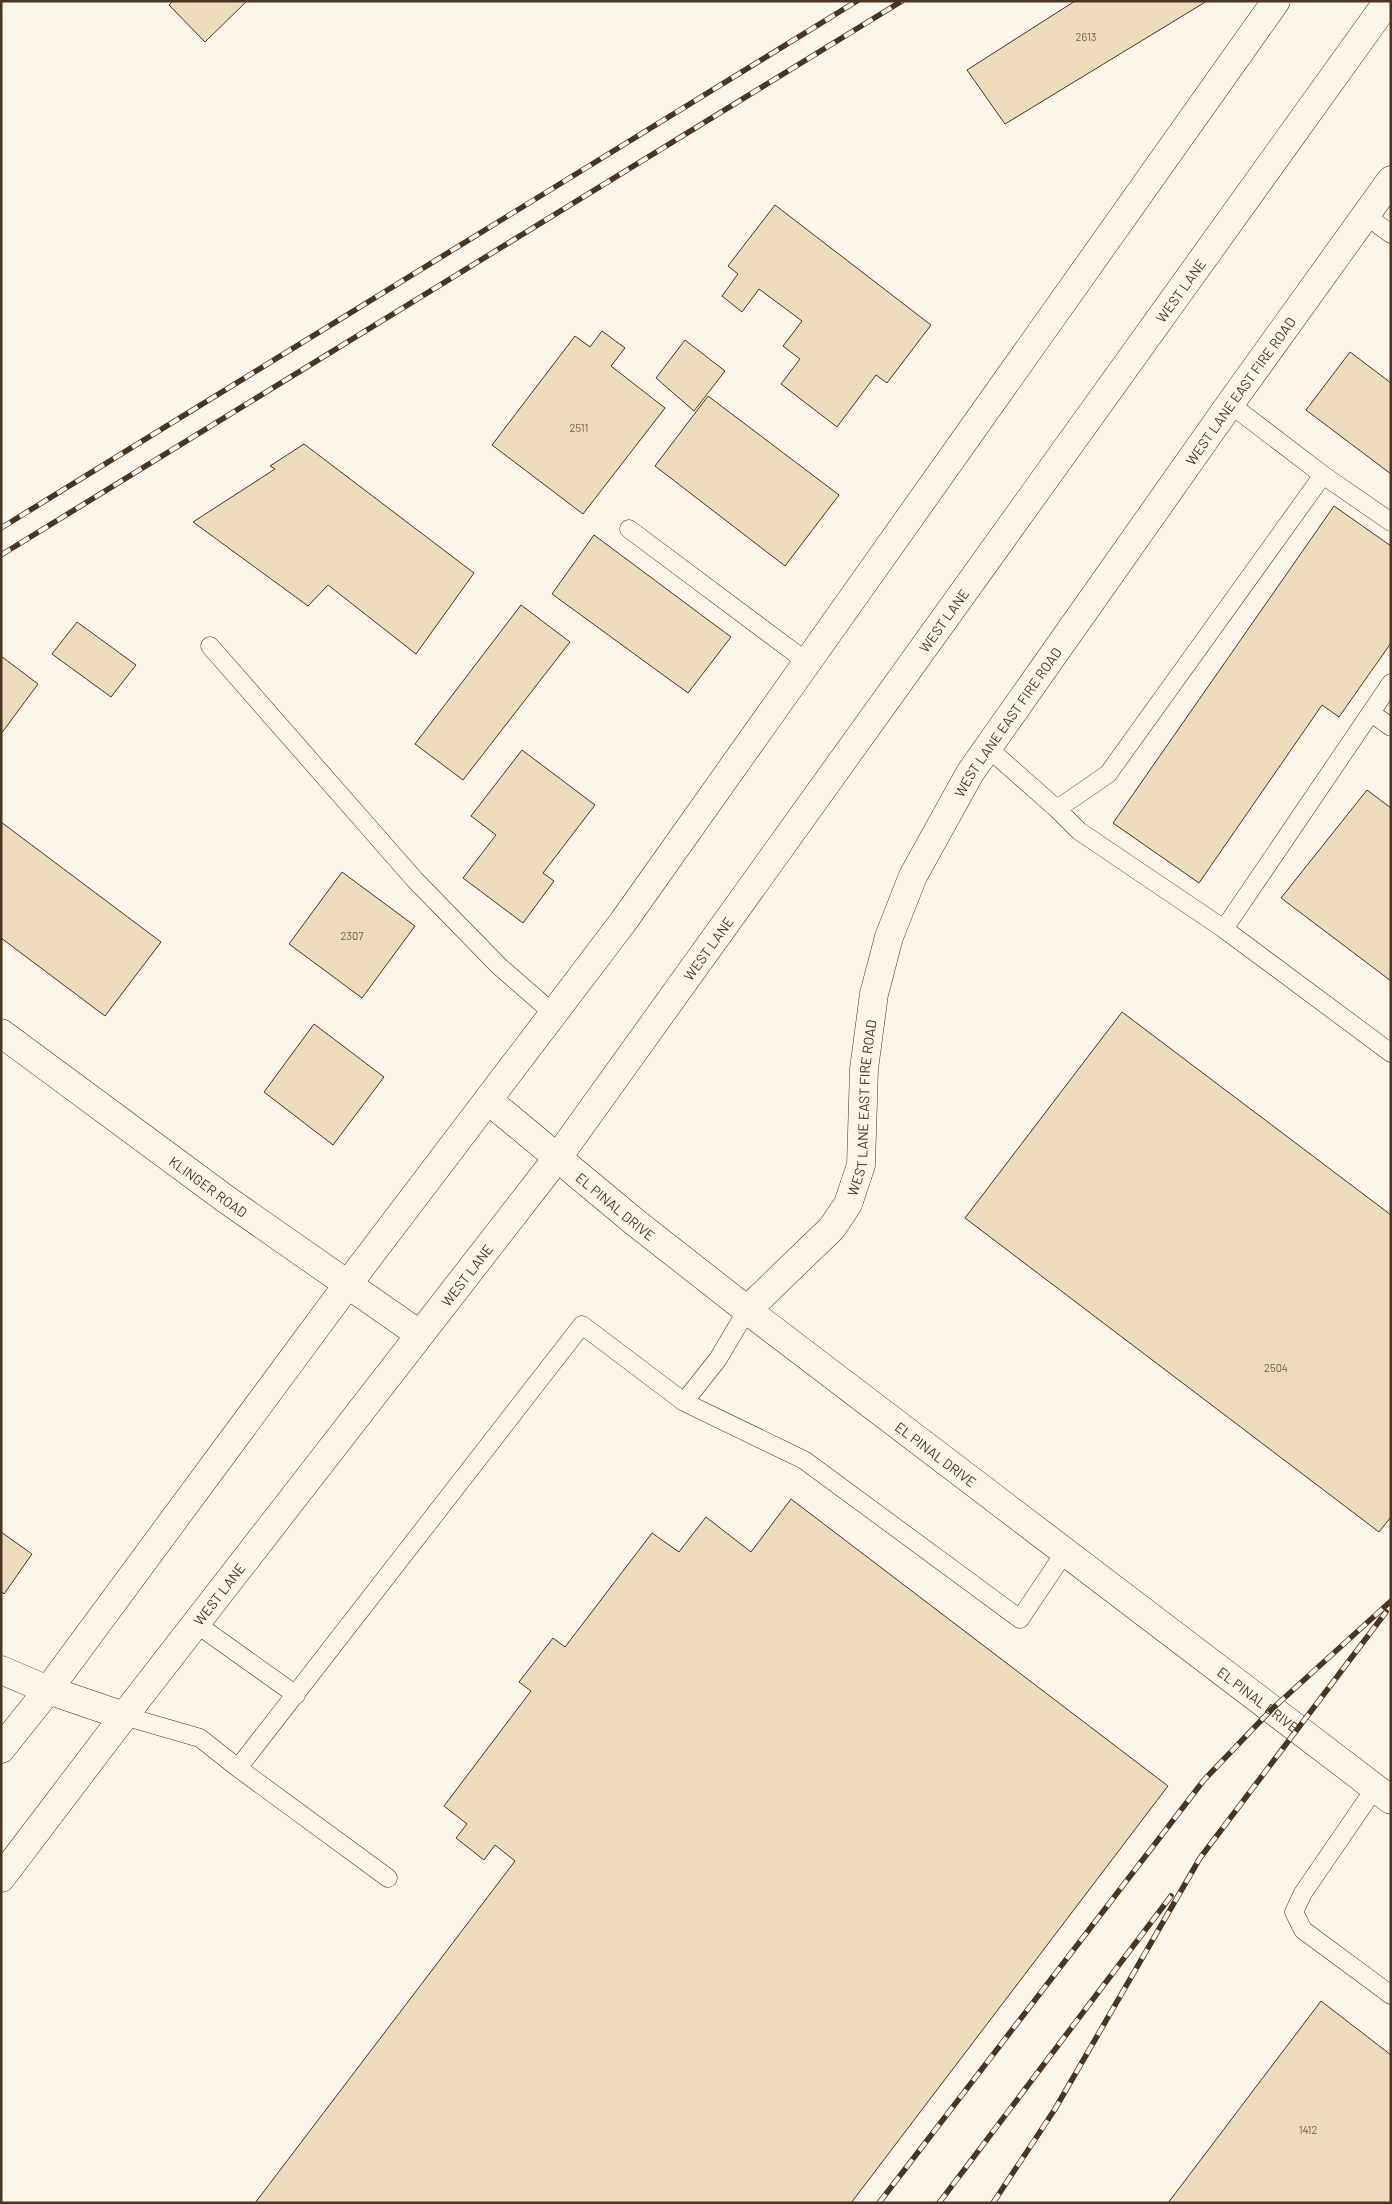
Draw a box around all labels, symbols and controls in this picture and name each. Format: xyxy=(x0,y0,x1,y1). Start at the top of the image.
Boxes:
house number: 2613 xyxy=(1076,30,1096,43)
street label: WEST LANE xyxy=(1152,255,1209,325)
street label: WEST LANE EAST FIRE ROAD xyxy=(1181,313,1299,468)
house number: 2511 xyxy=(570,421,588,434)
street label: WEST LANE xyxy=(915,585,972,655)
street label: WEST LANE EAST FIRE ROAD xyxy=(950,644,1064,800)
street label: WEST LANE xyxy=(679,913,736,983)
house number: 2307 xyxy=(341,929,363,942)
street label: WEST LANE EAST FIRE ROAD xyxy=(843,1018,879,1198)
street label: KLINGER ROAD xyxy=(166,1152,251,1220)
street label: EL PINAL DRIVE xyxy=(573,1168,659,1243)
street label: WEST LANE xyxy=(437,1240,496,1309)
house number: 2504 xyxy=(1264,1361,1288,1374)
street label: EL PINAL DRIVE xyxy=(892,1418,980,1490)
street label: WEST LANE xyxy=(189,1559,248,1628)
street label: EL PINAL DRIVE xyxy=(1214,1663,1302,1735)
house number: 1412 xyxy=(1299,2123,1317,2136)

